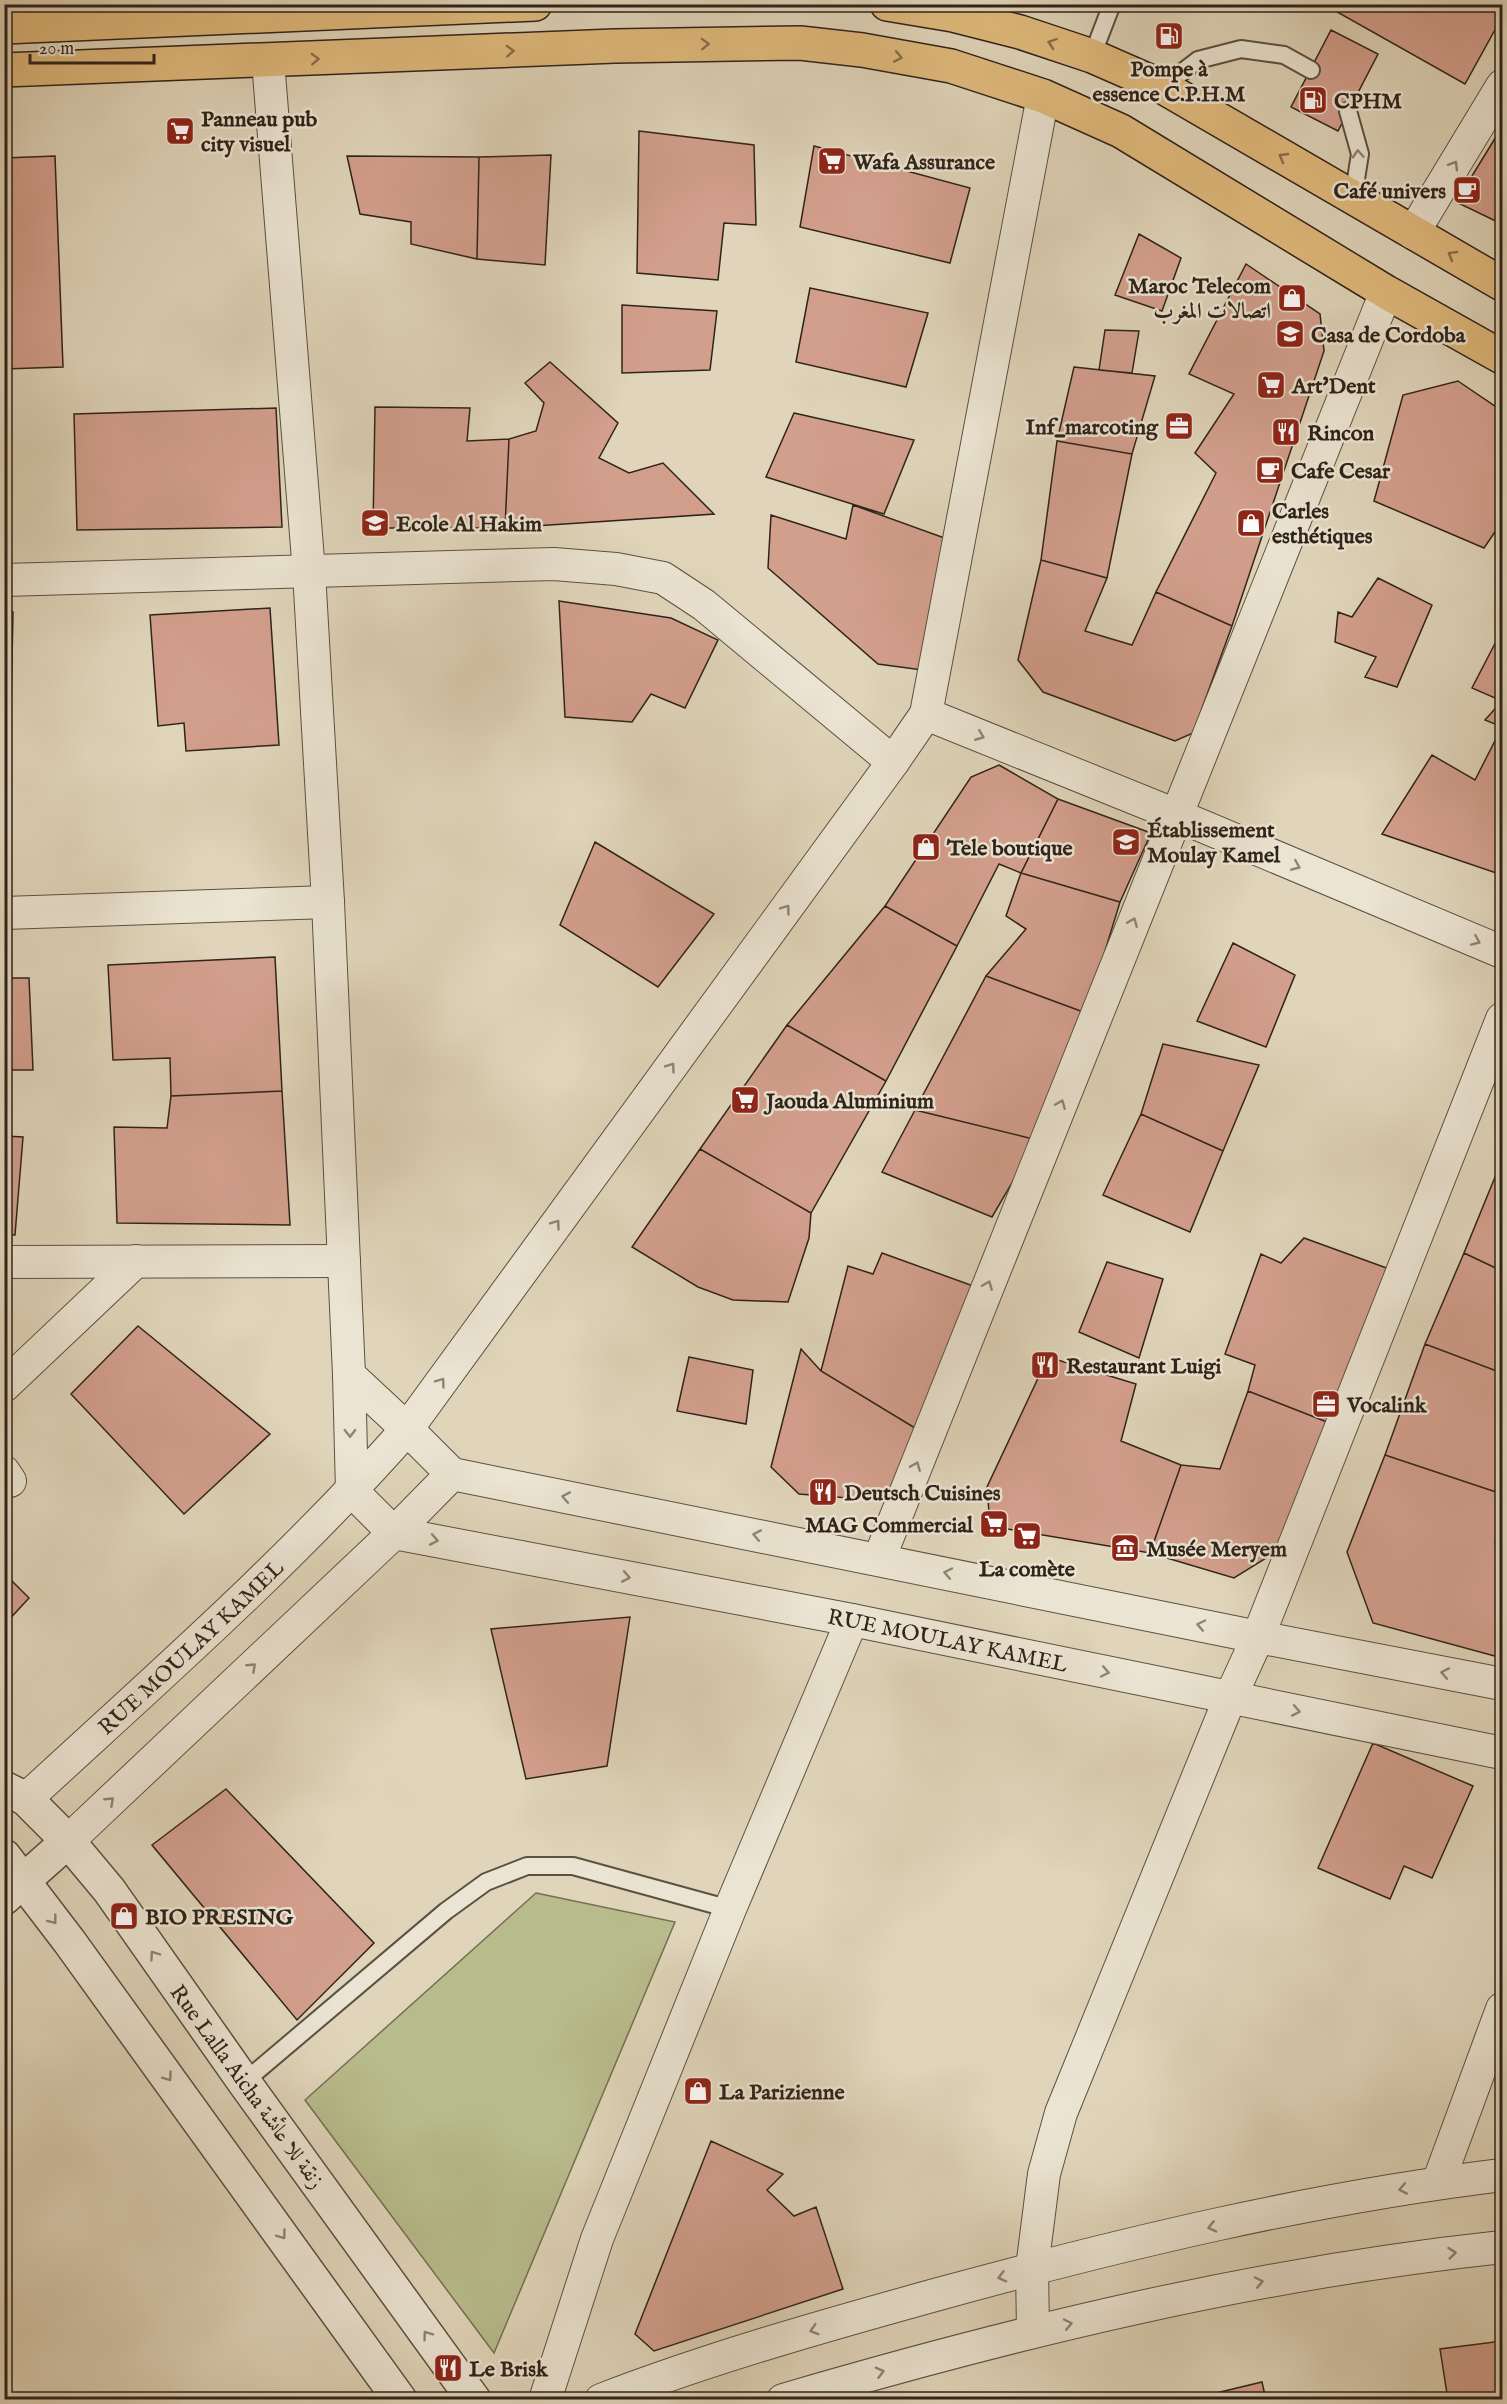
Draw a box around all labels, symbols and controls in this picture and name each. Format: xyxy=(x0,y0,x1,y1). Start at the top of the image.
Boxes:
fuel station icon: Pompe à essence C.P.H.M xyxy=(1153,20,1185,52)
scale bar xyxy=(30,27,154,65)
one-way arrow xyxy=(700,37,709,50)
one-way arrow xyxy=(1047,37,1058,50)
text: 20 m xyxy=(39,38,74,61)
one-way arrow xyxy=(505,44,514,57)
one-way arrow xyxy=(893,50,903,63)
one-way arrow xyxy=(310,52,319,65)
place label: Pompe à essence C.P.H.M xyxy=(1093,56,1246,109)
fuel station icon: CPHM xyxy=(1297,84,1329,116)
place label: CPHM xyxy=(1334,88,1402,116)
place label: Panneau pub city visuel xyxy=(201,106,318,159)
supermarket icon: Panneau pub city visuel xyxy=(164,115,196,147)
supermarket icon: Wafa Assurance xyxy=(816,145,848,177)
place label: Wafa Assurance xyxy=(852,149,995,177)
one-way arrow xyxy=(1351,149,1364,158)
one-way arrow xyxy=(1279,153,1289,164)
one-way arrow xyxy=(1447,161,1459,171)
cafe icon: Café univers xyxy=(1451,174,1483,206)
place label: Café univers xyxy=(1334,178,1446,206)
one-way arrow xyxy=(1448,250,1458,262)
place label: Maroc Telecom اتصالات المغرب xyxy=(1128,273,1271,326)
shop icon: Maroc Telecom اتصالات المغرب xyxy=(1276,282,1308,314)
school or university icon: Casa de Cordoba xyxy=(1274,318,1306,350)
place label: Casa de Cordoba xyxy=(1311,322,1466,350)
supermarket icon: Art'Dent xyxy=(1255,369,1287,401)
place label: Art'Dent xyxy=(1291,373,1376,401)
office icon: Inf_marcoting xyxy=(1163,410,1195,442)
place label: Inf_marcoting xyxy=(1025,414,1159,442)
restaurant icon: Rincon xyxy=(1270,416,1302,448)
place label: Rincon xyxy=(1307,420,1374,448)
cafe icon: Cafe Cesar xyxy=(1254,454,1286,486)
place label: Cafe Cesar xyxy=(1291,458,1391,486)
place label: Carles esthétiques xyxy=(1272,498,1373,551)
school or university icon: Ecole Al Hakim xyxy=(359,507,391,539)
shop icon: Carles esthétiques xyxy=(1235,507,1267,539)
place label: Ecole Al Hakim xyxy=(396,511,542,539)
one-way arrow xyxy=(974,729,985,741)
place label: Établissement Moulay Kamel xyxy=(1147,817,1281,870)
school or university icon: Établissement Moulay Kamel xyxy=(1110,826,1142,858)
shop icon: Tele boutique xyxy=(910,831,942,863)
place label: Tele boutique xyxy=(946,835,1073,863)
one-way arrow xyxy=(1290,859,1301,871)
one-way arrow xyxy=(779,905,790,916)
one-way arrow xyxy=(1126,918,1138,929)
one-way arrow xyxy=(1470,934,1481,946)
one-way arrow xyxy=(664,1062,675,1073)
supermarket icon: Jaouda Aluminium xyxy=(729,1084,761,1116)
place label: Jaouda Aluminium xyxy=(763,1088,934,1116)
one-way arrow xyxy=(1053,1099,1066,1109)
one-way arrow xyxy=(549,1220,560,1231)
one-way arrow xyxy=(981,1280,994,1291)
restaurant icon: Restaurant Luigi xyxy=(1029,1349,1061,1381)
place label: Restaurant Luigi xyxy=(1066,1353,1221,1381)
one-way arrow xyxy=(434,1377,445,1388)
office icon: Vocalink xyxy=(1310,1388,1342,1420)
place label: Vocalink xyxy=(1346,1392,1428,1420)
one-way arrow xyxy=(344,1428,357,1437)
one-way arrow xyxy=(909,1461,921,1472)
restaurant icon: Deutsch Cuisines xyxy=(807,1476,839,1508)
place label: Deutsch Cuisines xyxy=(844,1480,1001,1508)
one-way arrow xyxy=(561,1491,571,1504)
supermarket icon: MAG Commercial xyxy=(978,1508,1010,1540)
place label: MAG Commercial xyxy=(805,1512,974,1540)
supermarket icon: La comète xyxy=(1011,1520,1043,1552)
one-way arrow xyxy=(752,1529,762,1542)
museum icon: Musée Meryem xyxy=(1109,1532,1141,1564)
one-way arrow xyxy=(429,1534,439,1546)
place label: Musée Meryem xyxy=(1146,1536,1287,1564)
street label: RUE MOULAY KAMEL xyxy=(93,1554,291,1742)
place label: La comète xyxy=(979,1556,1075,1584)
one-way arrow xyxy=(944,1568,954,1581)
one-way arrow xyxy=(620,1570,630,1583)
street label: RUE MOULAY KAMEL xyxy=(825,1604,1070,1680)
one-way arrow xyxy=(1196,1619,1206,1632)
one-way arrow xyxy=(245,1663,255,1674)
one-way arrow xyxy=(1100,1665,1110,1678)
one-way arrow xyxy=(1440,1667,1450,1680)
one-way arrow xyxy=(1291,1704,1301,1717)
one-way arrow xyxy=(103,1797,114,1808)
shop icon: BIO PRESING xyxy=(108,1900,140,1932)
place label: BIO PRESING xyxy=(145,1904,294,1932)
one-way arrow xyxy=(45,1913,56,1924)
one-way arrow xyxy=(150,1951,161,1962)
street label: Rue Lalla Aicha زنقة للا عائشة xyxy=(163,1980,330,2195)
one-way arrow xyxy=(160,2071,171,2082)
shop icon: La Parizienne xyxy=(682,2075,714,2107)
place label: La Parizienne xyxy=(719,2079,845,2107)
one-way arrow xyxy=(1398,2182,1408,2195)
one-way arrow xyxy=(1207,2219,1217,2232)
one-way arrow xyxy=(274,2229,285,2240)
one-way arrow xyxy=(1447,2247,1456,2260)
one-way arrow xyxy=(997,2270,1008,2282)
one-way arrow xyxy=(1254,2277,1264,2290)
one-way arrow xyxy=(1063,2318,1073,2331)
one-way arrow xyxy=(809,2323,820,2335)
one-way arrow xyxy=(424,2331,435,2342)
restaurant icon: Le Brisk xyxy=(432,2352,464,2384)
place label: Le Brisk xyxy=(469,2356,549,2384)
one-way arrow xyxy=(874,2366,884,2379)

